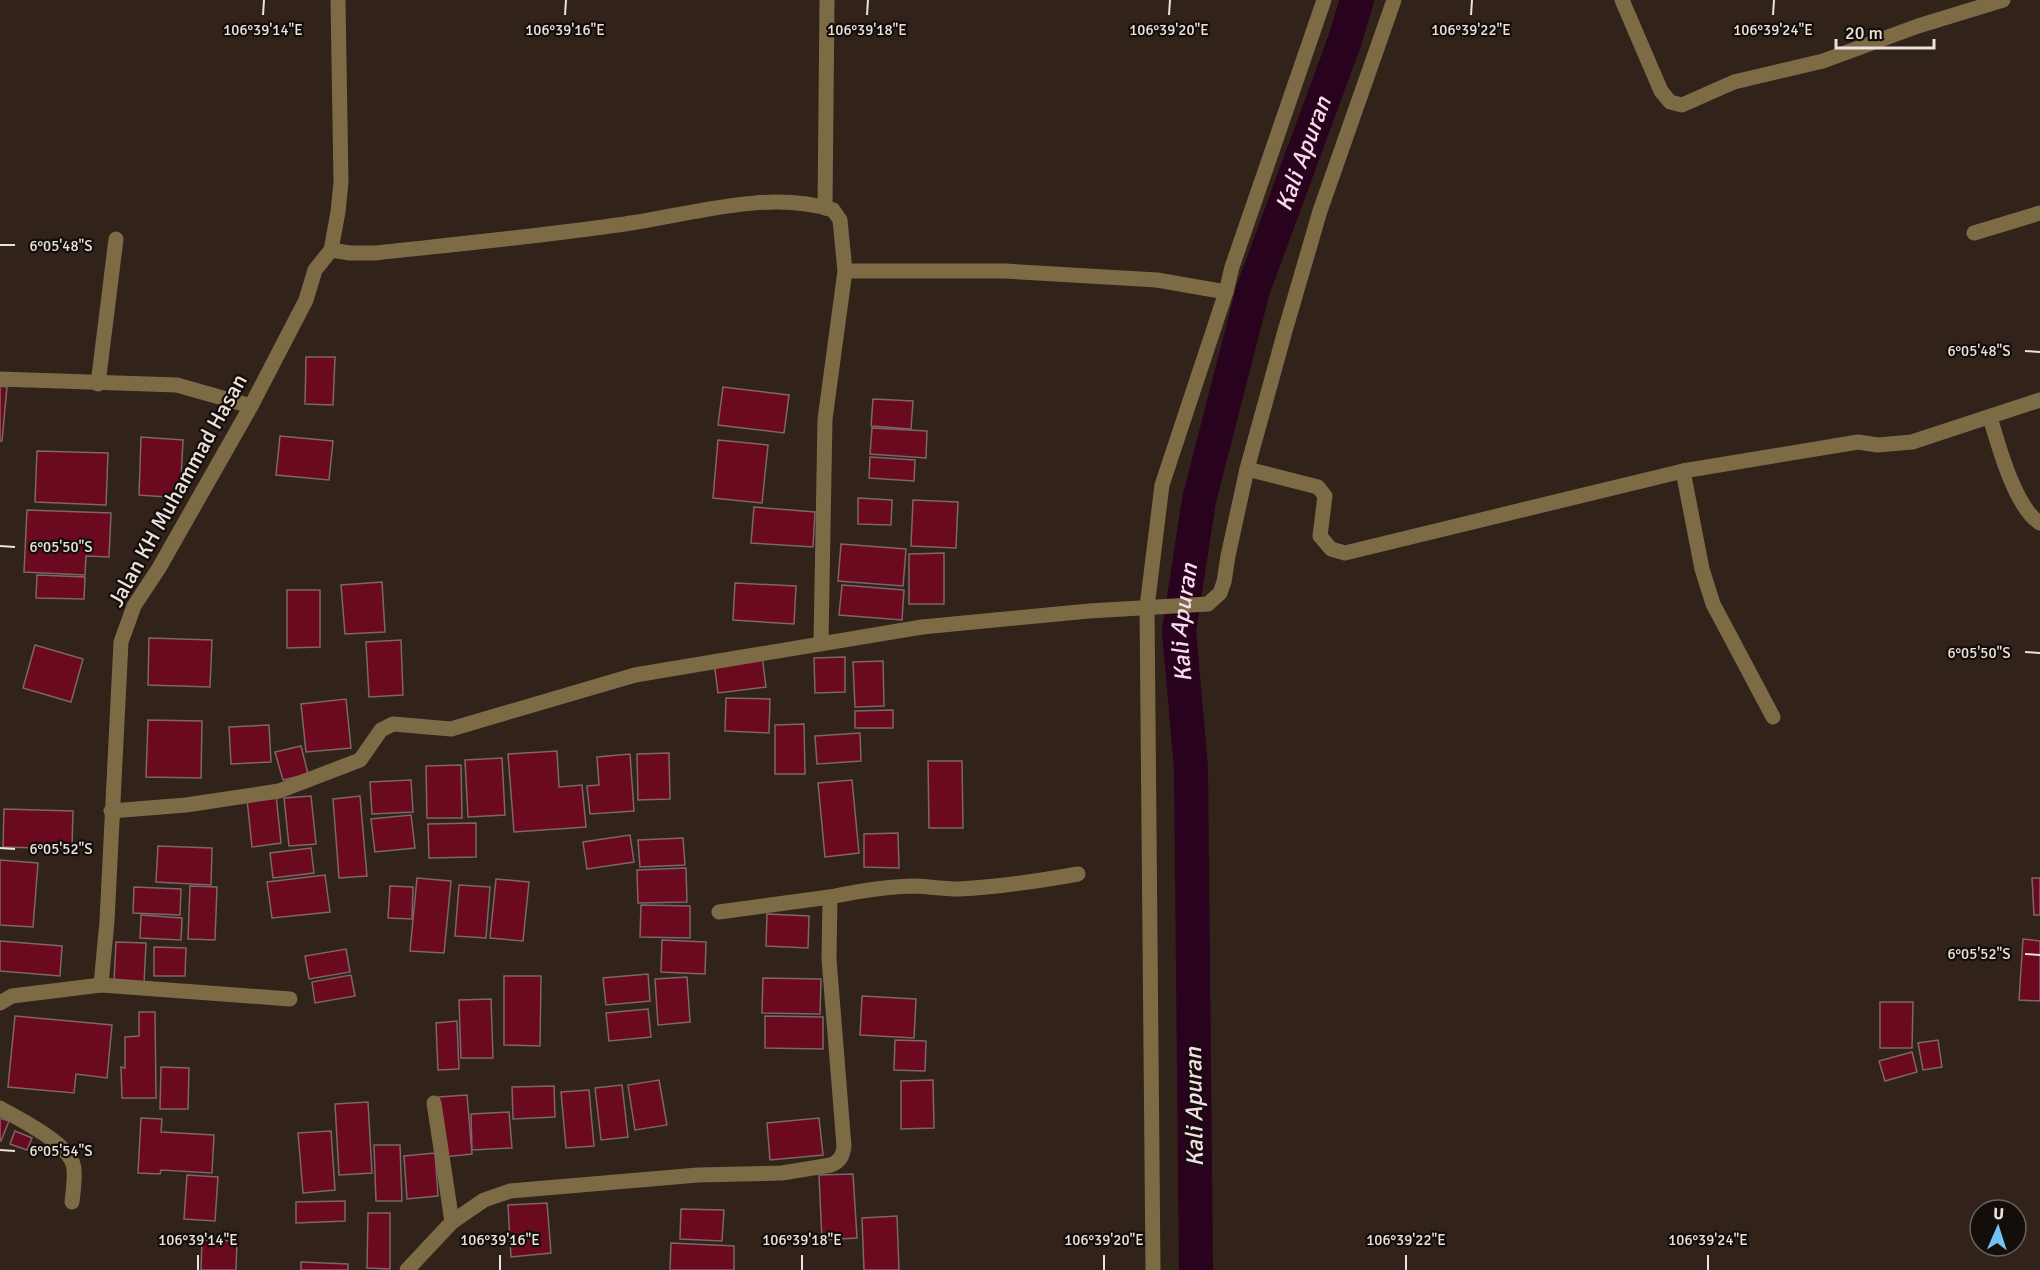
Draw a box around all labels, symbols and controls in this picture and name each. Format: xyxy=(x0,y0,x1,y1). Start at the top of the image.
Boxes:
scale bar xyxy=(1836,12,1934,50)
text: 106°39'14"E xyxy=(223,21,303,39)
text: 106°39'16"E xyxy=(525,21,605,39)
text: 106°39'18"E xyxy=(827,21,907,39)
text: 106°39'20"E xyxy=(1129,21,1209,39)
text: 106°39'22"E xyxy=(1431,21,1511,39)
text: 106°39'24"E xyxy=(1733,21,1813,39)
text: 20 m xyxy=(1845,22,1883,44)
water label: Kali Apuran xyxy=(1268,92,1338,215)
text: 6°05'48"S xyxy=(29,237,93,255)
text: 6°05'48"S xyxy=(1947,342,2011,360)
street label: Jalan KH Muhammad Hasan xyxy=(102,369,253,611)
text: 6°05'50"S xyxy=(29,538,93,556)
water label: Kali Apuran xyxy=(1163,560,1204,684)
text: 6°05'50"S xyxy=(1947,644,2011,662)
text: 6°05'52"S xyxy=(29,840,93,858)
text: 6°05'52"S xyxy=(1947,945,2011,963)
water label: Kali Apuran xyxy=(1178,1046,1210,1167)
text: 6°05'54"S xyxy=(29,1142,93,1160)
north arrow xyxy=(1968,1198,2028,1258)
text: U xyxy=(1993,1204,2005,1224)
text: 106°39'14"E xyxy=(158,1231,238,1249)
text: 106°39'16"E xyxy=(460,1231,540,1249)
text: 106°39'18"E xyxy=(762,1231,842,1249)
text: 106°39'20"E xyxy=(1064,1231,1144,1249)
text: 106°39'22"E xyxy=(1366,1231,1446,1249)
text: 106°39'24"E xyxy=(1668,1231,1748,1249)

